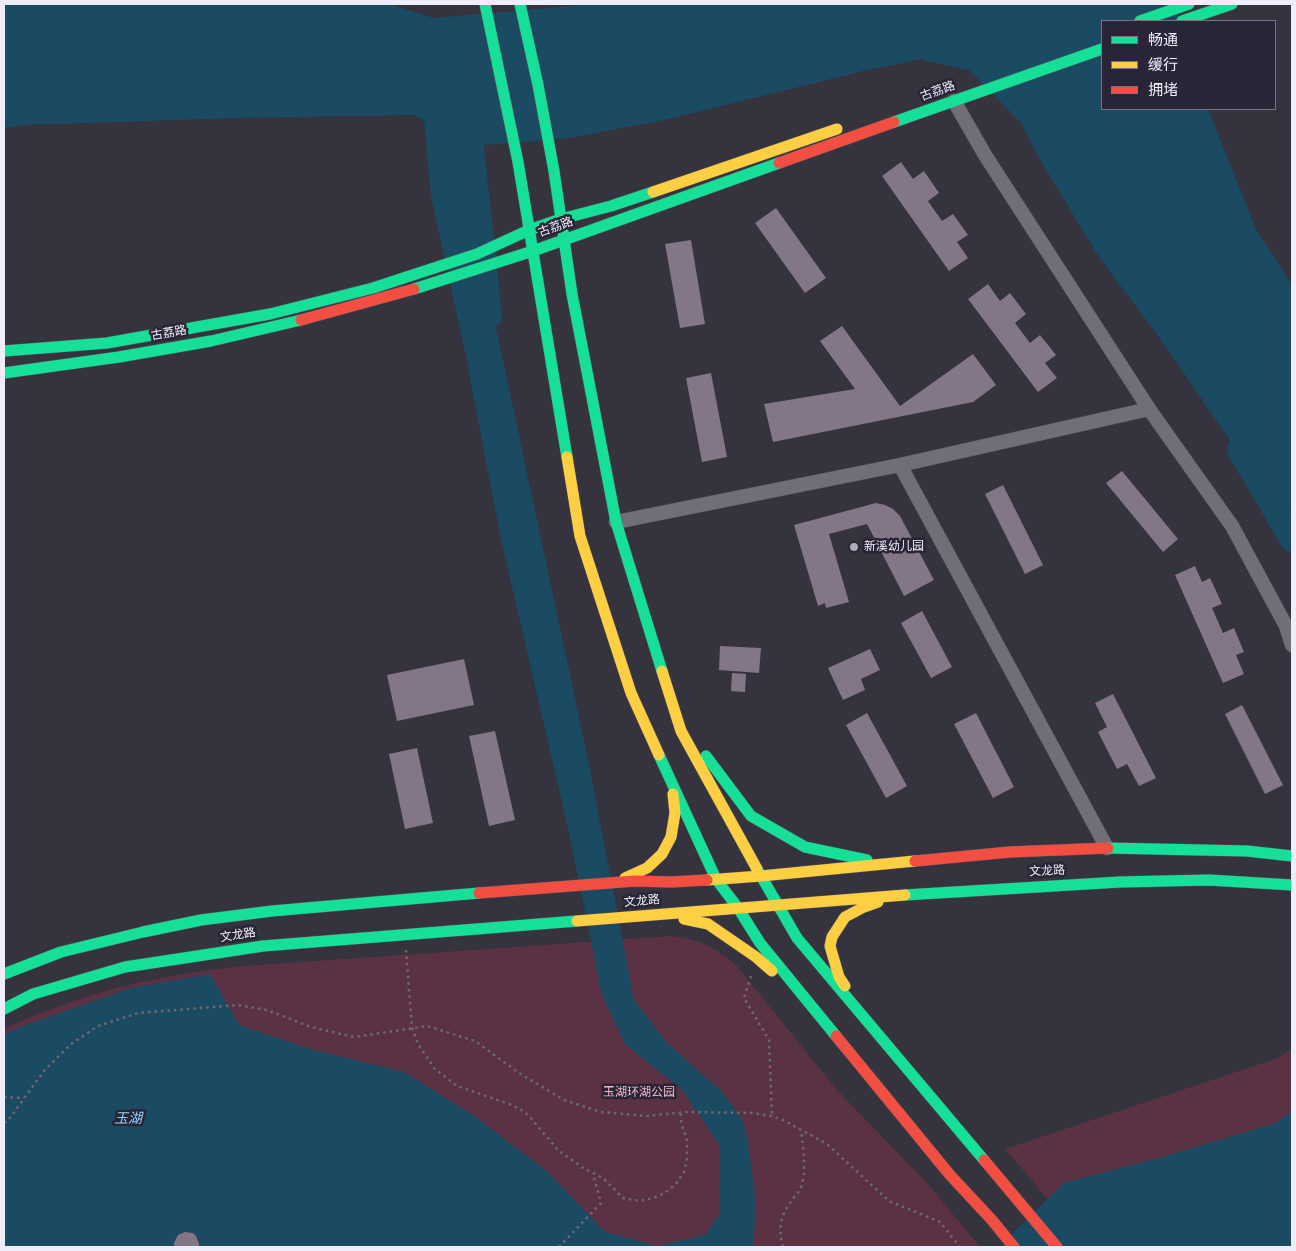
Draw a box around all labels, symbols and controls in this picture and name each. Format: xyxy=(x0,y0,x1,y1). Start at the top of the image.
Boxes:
legend xyxy=(1101,20,1276,110)
text: 畅通 xyxy=(1148,30,1178,51)
text: 缓行 xyxy=(1148,55,1178,76)
street label: 古荔路 xyxy=(919,79,957,105)
text: 拥堵 xyxy=(1148,80,1178,101)
street label: 古荔路 xyxy=(537,215,575,241)
street label: 古荔路 xyxy=(150,324,188,344)
place label: 新溪幼儿园 xyxy=(864,540,924,554)
marker: 新溪幼儿园 xyxy=(848,541,860,553)
street label: 文龙路 xyxy=(1029,864,1065,880)
street label: 文龙路 xyxy=(623,893,661,911)
street label: 文龙路 xyxy=(219,926,257,946)
park label: 玉湖环湖公园 xyxy=(603,1086,675,1100)
water label: 玉湖 xyxy=(114,1112,142,1128)

